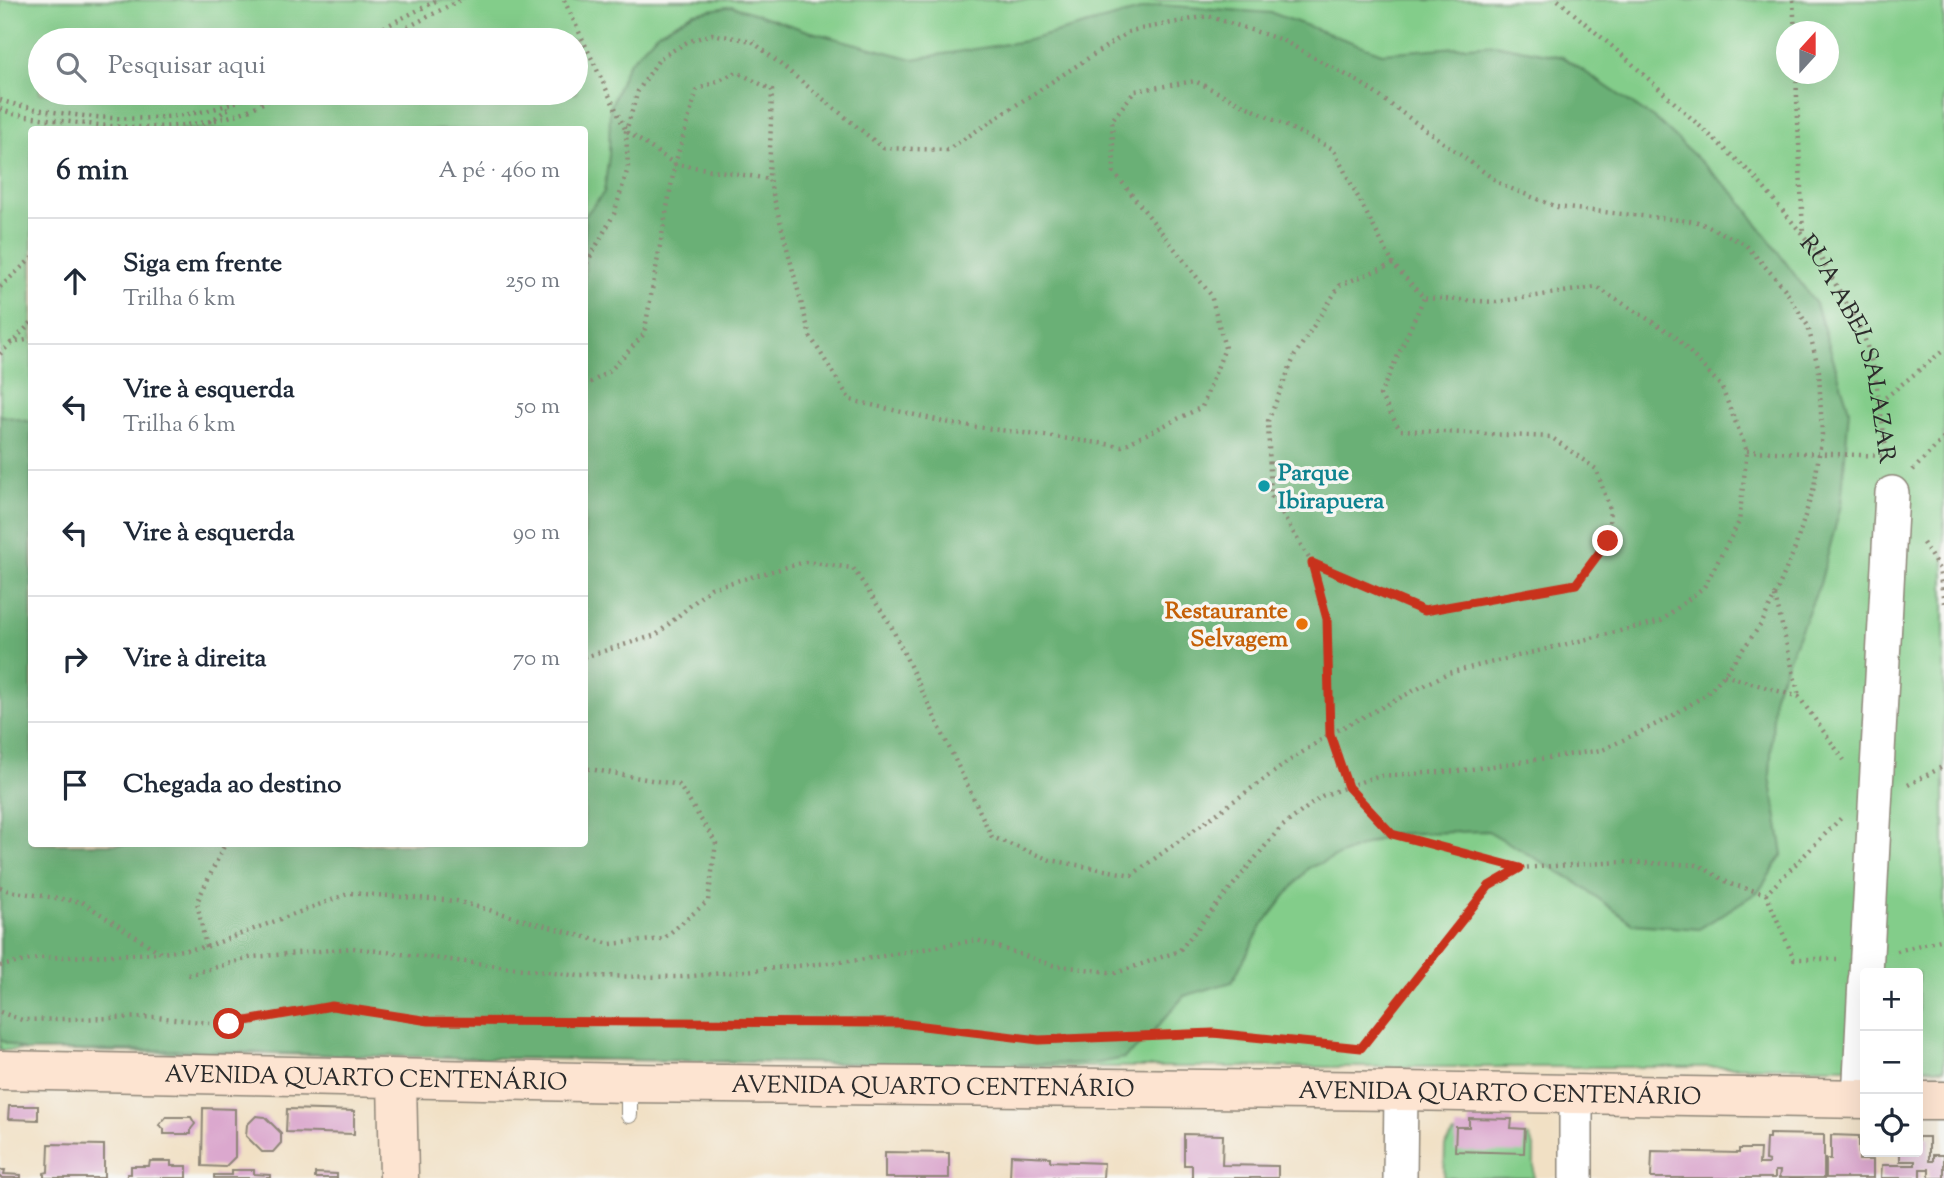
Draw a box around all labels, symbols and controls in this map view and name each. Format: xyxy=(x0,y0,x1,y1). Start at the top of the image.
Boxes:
north arrow xyxy=(1776,21,1839,84)
search box xyxy=(28,28,588,105)
icon: search xyxy=(52,48,90,86)
text: Pesquisar aqui xyxy=(108,48,266,85)
text: 6 min xyxy=(56,150,128,193)
text: A pé · 460 m xyxy=(438,155,560,188)
street label: RUA ABEL SALAZAR xyxy=(1791,228,1903,467)
text: Siga em frente xyxy=(123,246,282,283)
icon: ahead xyxy=(56,262,94,300)
text: 250 m xyxy=(505,265,560,298)
text: Trilha 6 km xyxy=(123,283,236,316)
text: Vire à esquerda xyxy=(123,372,295,409)
icon: left xyxy=(56,388,94,426)
text: 50 m xyxy=(516,391,560,424)
text: Trilha 6 km xyxy=(123,409,236,442)
place label: Parque Ibirapuera xyxy=(1278,457,1385,519)
marker: Parque Ibirapuera xyxy=(1256,478,1272,494)
icon: left xyxy=(56,514,94,552)
text: Vire à esquerda xyxy=(123,515,295,552)
text: 90 m xyxy=(513,517,560,550)
route end xyxy=(1592,525,1623,556)
place label: Restaurante Selvagem xyxy=(1165,595,1288,657)
marker: Restaurante Selvagem xyxy=(1294,616,1310,632)
icon: right xyxy=(56,640,94,678)
text: Vire à direita xyxy=(123,641,267,678)
text: 70 m xyxy=(513,643,560,676)
icon: arrive xyxy=(56,766,94,804)
text: Chegada ao destino xyxy=(123,767,341,804)
map controls xyxy=(1860,968,1923,1157)
button: + xyxy=(1860,968,1923,1031)
route start xyxy=(213,1008,244,1039)
button: − xyxy=(1860,1031,1923,1094)
street label: AVENIDA QUARTO CENTENÁRIO xyxy=(164,1058,568,1101)
street label: AVENIDA QUARTO CENTENÁRIO xyxy=(731,1069,1135,1107)
street label: AVENIDA QUARTO CENTENÁRIO xyxy=(1298,1075,1702,1115)
button: locate xyxy=(1860,1094,1923,1157)

